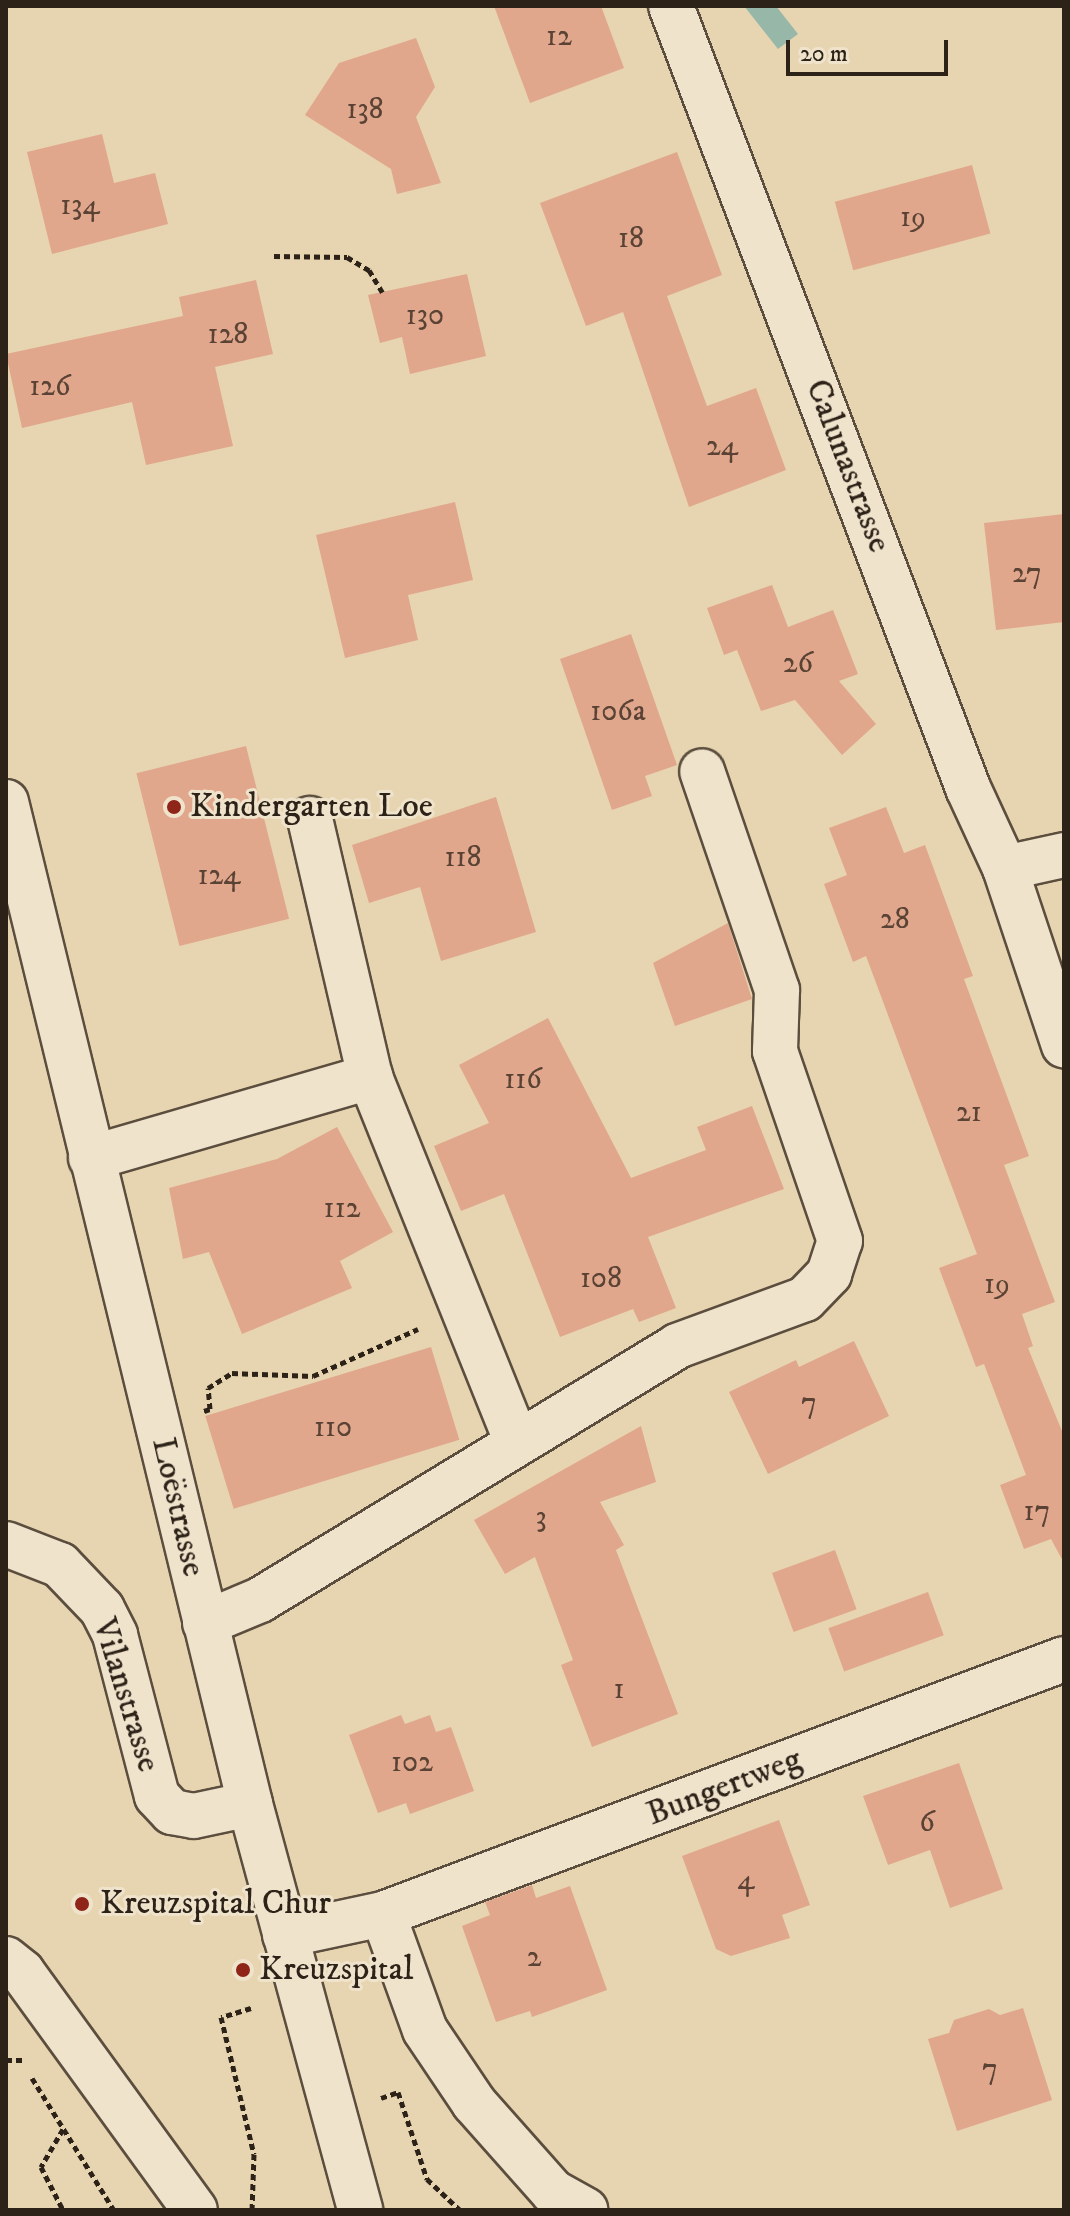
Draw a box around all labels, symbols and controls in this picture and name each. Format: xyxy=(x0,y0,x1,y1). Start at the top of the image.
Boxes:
house number: 12 xyxy=(546,19,572,55)
scale bar xyxy=(790,24,952,74)
text: 20 m xyxy=(800,39,848,69)
house number: 138 xyxy=(346,92,384,128)
house number: 134 xyxy=(60,188,100,224)
house number: 19 xyxy=(900,200,926,236)
house number: 18 xyxy=(618,221,644,257)
house number: 130 xyxy=(406,298,444,334)
house number: 128 xyxy=(208,317,248,353)
house number: 126 xyxy=(29,369,71,405)
street label: Calunastrasse xyxy=(796,374,900,558)
house number: 24 xyxy=(706,429,738,465)
house number: 27 xyxy=(1012,556,1042,592)
house number: 26 xyxy=(783,646,813,682)
house number: 106a xyxy=(590,694,646,730)
place label: Kindergarten Loe xyxy=(190,787,433,827)
marker: Kindergarten Loe xyxy=(165,798,183,816)
house number: 118 xyxy=(444,840,482,876)
house number: 124 xyxy=(197,858,241,894)
house number: 28 xyxy=(880,902,910,938)
house number: 116 xyxy=(504,1062,542,1098)
house number: 21 xyxy=(956,1095,982,1131)
house number: 112 xyxy=(324,1191,360,1227)
house number: 108 xyxy=(580,1261,622,1297)
house number: 19 xyxy=(984,1267,1010,1303)
house number: 7 xyxy=(801,1386,817,1422)
house number: 110 xyxy=(314,1410,352,1446)
street label: Loëstrasse xyxy=(142,1434,214,1580)
house number: 17 xyxy=(1024,1494,1050,1530)
house number: 3 xyxy=(535,1500,547,1536)
street label: Vilanstrasse xyxy=(83,1613,169,1777)
house number: 1 xyxy=(613,1672,625,1708)
street label: Bungertweg xyxy=(641,1739,807,1835)
house number: 102 xyxy=(391,1745,433,1781)
house number: 6 xyxy=(919,1805,935,1841)
house number: 4 xyxy=(737,1863,755,1899)
place label: Kreuzspital Chur xyxy=(100,1884,331,1924)
marker: Kreuzspital Chur xyxy=(71,1893,93,1915)
house number: 2 xyxy=(527,1940,541,1976)
place label: Kreuzspital xyxy=(259,1950,413,1990)
marker: Kreuzspital xyxy=(234,1961,252,1979)
house number: 7 xyxy=(982,2052,998,2088)

